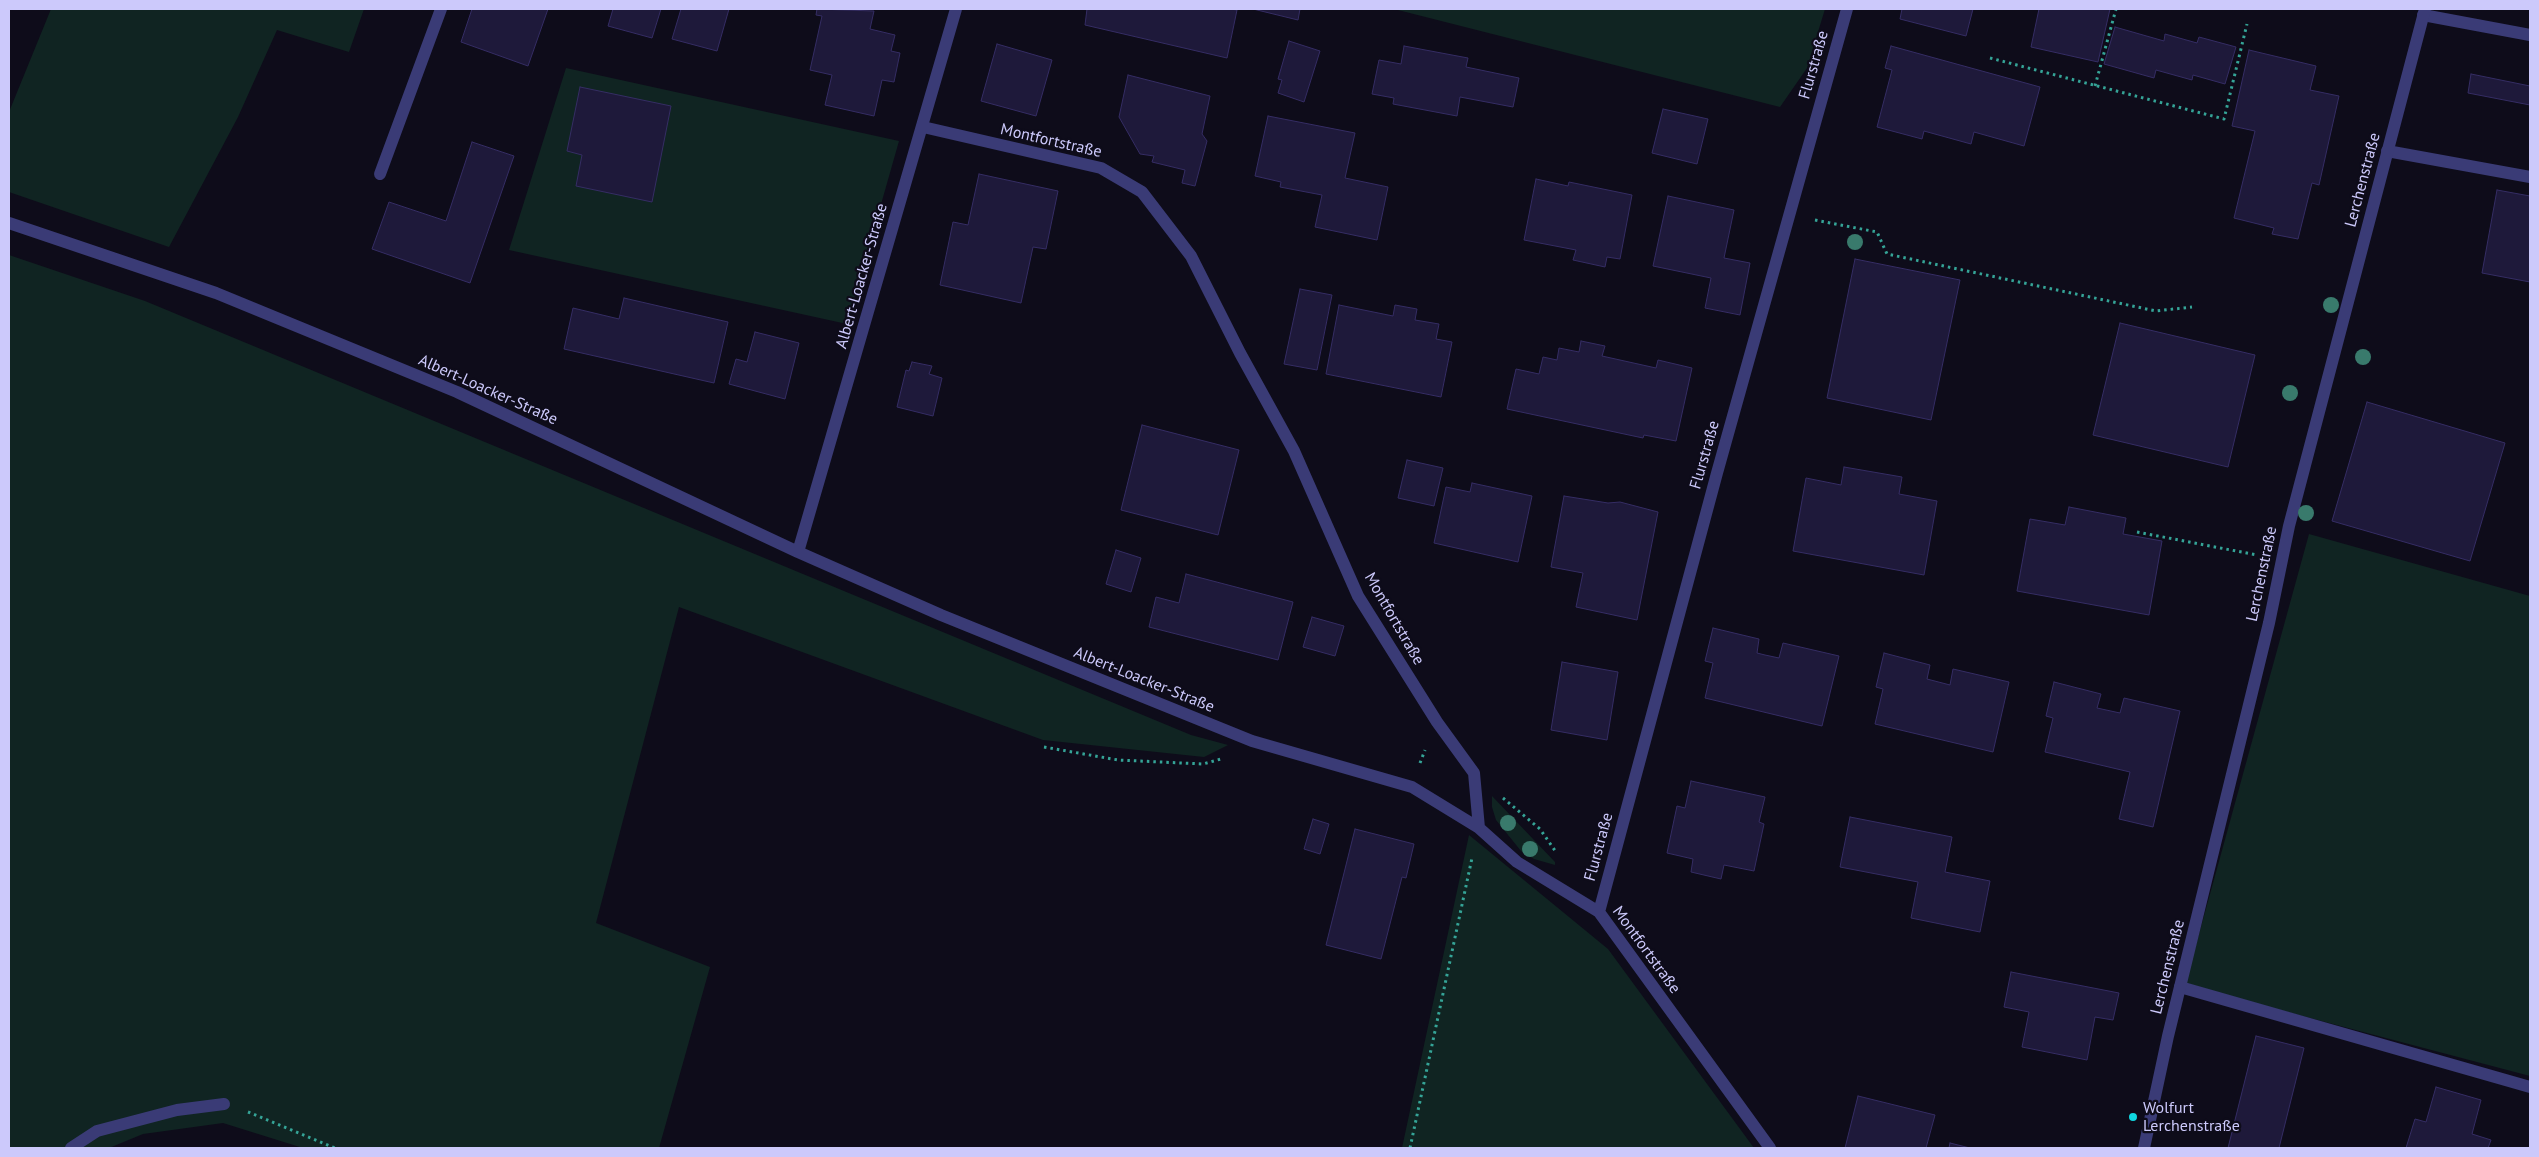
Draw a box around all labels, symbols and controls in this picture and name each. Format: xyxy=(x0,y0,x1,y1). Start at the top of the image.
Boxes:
street label: Flurstraße xyxy=(1795,29,1833,101)
street label: Montfortstraße xyxy=(998,120,1104,162)
street label: Lerchenstraße xyxy=(2341,131,2385,229)
street label: Albert-Loacker-Straße xyxy=(832,201,892,351)
street label: Albert-Loacker-Straße xyxy=(416,351,560,429)
street label: Flurstraße xyxy=(1686,419,1724,491)
street label: Lerchenstraße xyxy=(2243,525,2281,623)
street label: Montfortstraße xyxy=(1360,569,1428,669)
street label: Albert-Loacker-Straße xyxy=(1071,643,1217,717)
street label: Flurstraße xyxy=(1581,811,1617,883)
street label: Montfortstraße xyxy=(1608,903,1684,997)
street label: Lerchenstraße xyxy=(2147,918,2189,1016)
place label: Wolfurt Lerchenstraße xyxy=(2143,1098,2240,1136)
marker: Wolfurt Lerchenstraße xyxy=(2127,1111,2139,1123)

